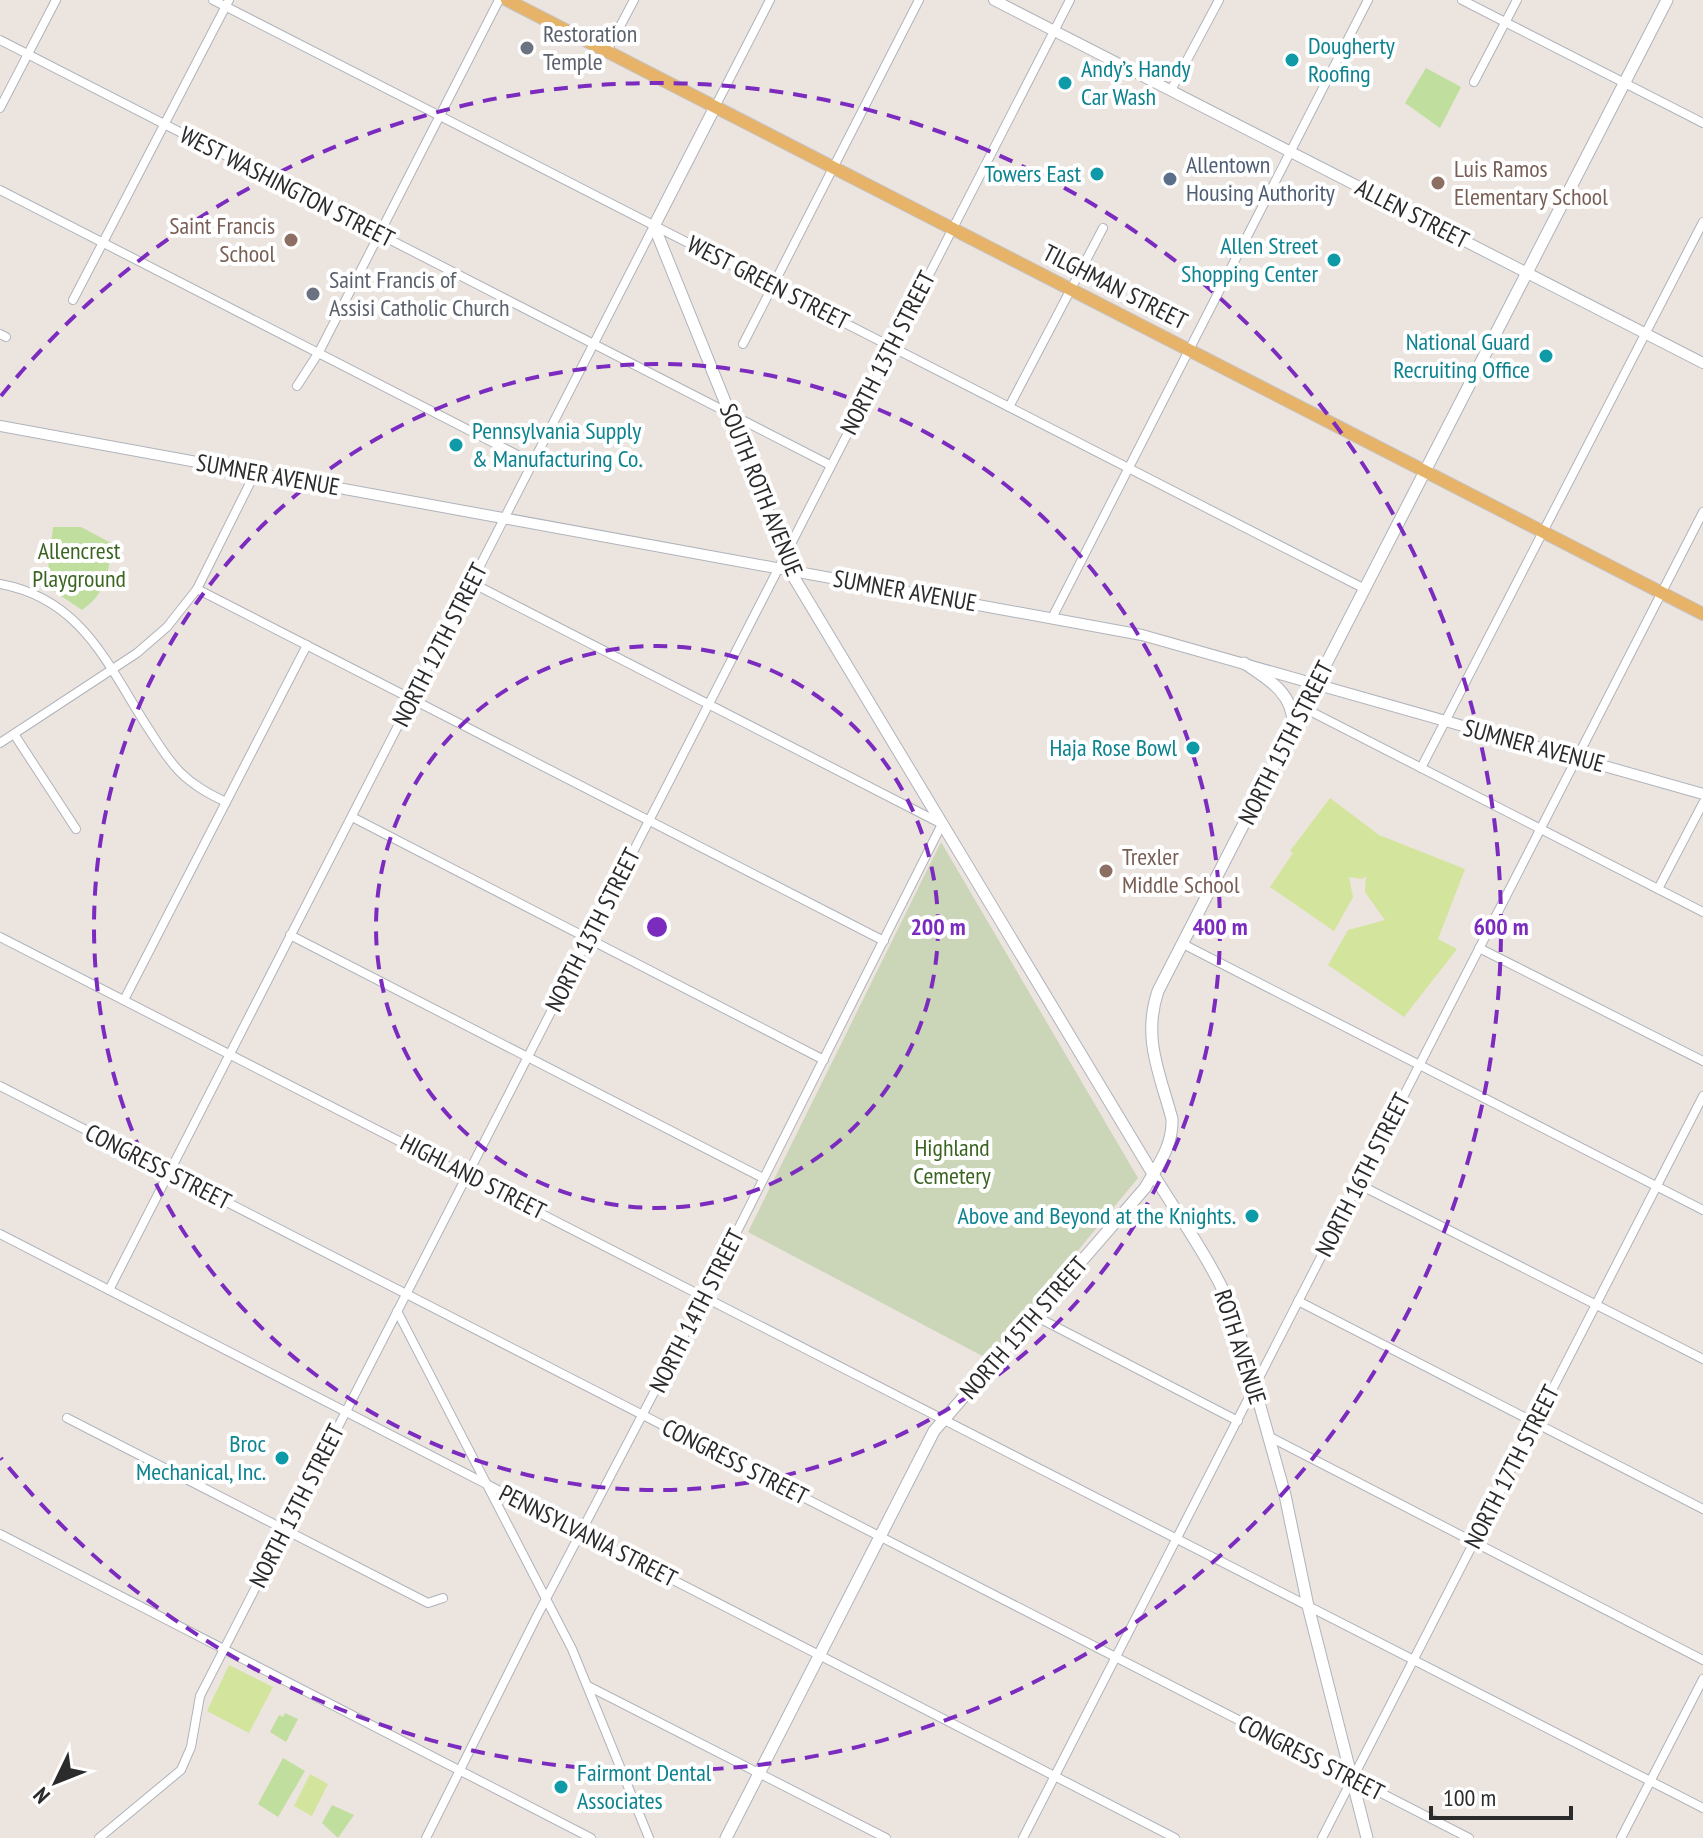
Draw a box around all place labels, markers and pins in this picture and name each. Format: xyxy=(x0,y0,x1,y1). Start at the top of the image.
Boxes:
place label: Restoration Temple xyxy=(543,18,637,77)
place label: Dougherty Roofing xyxy=(1308,30,1395,89)
marker: Restoration Temple xyxy=(518,39,536,57)
marker: Dougherty Roofing xyxy=(1283,51,1301,69)
place label: Andy’s Handy Car Wash xyxy=(1081,53,1191,112)
marker: Andy’s Handy Car Wash xyxy=(1056,74,1074,92)
place label: Allentown Housing Authority xyxy=(1186,149,1335,208)
place label: Luis Ramos Elementary School xyxy=(1454,153,1608,212)
place label: Towers East xyxy=(984,158,1081,189)
marker: Towers East xyxy=(1088,165,1106,183)
marker: Allentown Housing Authority xyxy=(1161,170,1179,188)
marker: Luis Ramos Elementary School xyxy=(1429,174,1447,192)
place label: Saint Francis School xyxy=(169,210,275,269)
place label: Allen Street Shopping Center xyxy=(1181,230,1318,289)
marker: Saint Francis School xyxy=(282,231,300,249)
marker: Allen Street Shopping Center xyxy=(1325,251,1343,269)
place label: Saint Francis of Assisi Catholic Church xyxy=(329,264,510,323)
marker: Saint Francis of Assisi Catholic Church xyxy=(304,285,322,303)
place label: National Guard Recruiting Office xyxy=(1393,326,1530,385)
marker: National Guard Recruiting Office xyxy=(1537,347,1555,365)
place label: Pennsylvania Supply & Manufacturing Co. xyxy=(472,415,643,474)
marker: Pennsylvania Supply & Manufacturing Co. xyxy=(447,436,465,454)
place label: Haja Rose Bowl xyxy=(1049,732,1177,763)
marker: Haja Rose Bowl xyxy=(1184,739,1202,757)
place label: Trexler Middle School xyxy=(1122,841,1240,900)
marker: Trexler Middle School xyxy=(1097,862,1115,880)
centre of rings xyxy=(643,913,671,941)
place label: Above and Beyond at the Knights. xyxy=(958,1200,1236,1231)
marker: Above and Beyond at the Knights. xyxy=(1243,1207,1261,1225)
place label: Broc Mechanical, Inc. xyxy=(136,1428,266,1487)
marker: Broc Mechanical, Inc. xyxy=(273,1449,291,1467)
place label: Fairmont Dental Associates xyxy=(577,1757,712,1816)
marker: Fairmont Dental Associates xyxy=(552,1778,570,1796)

